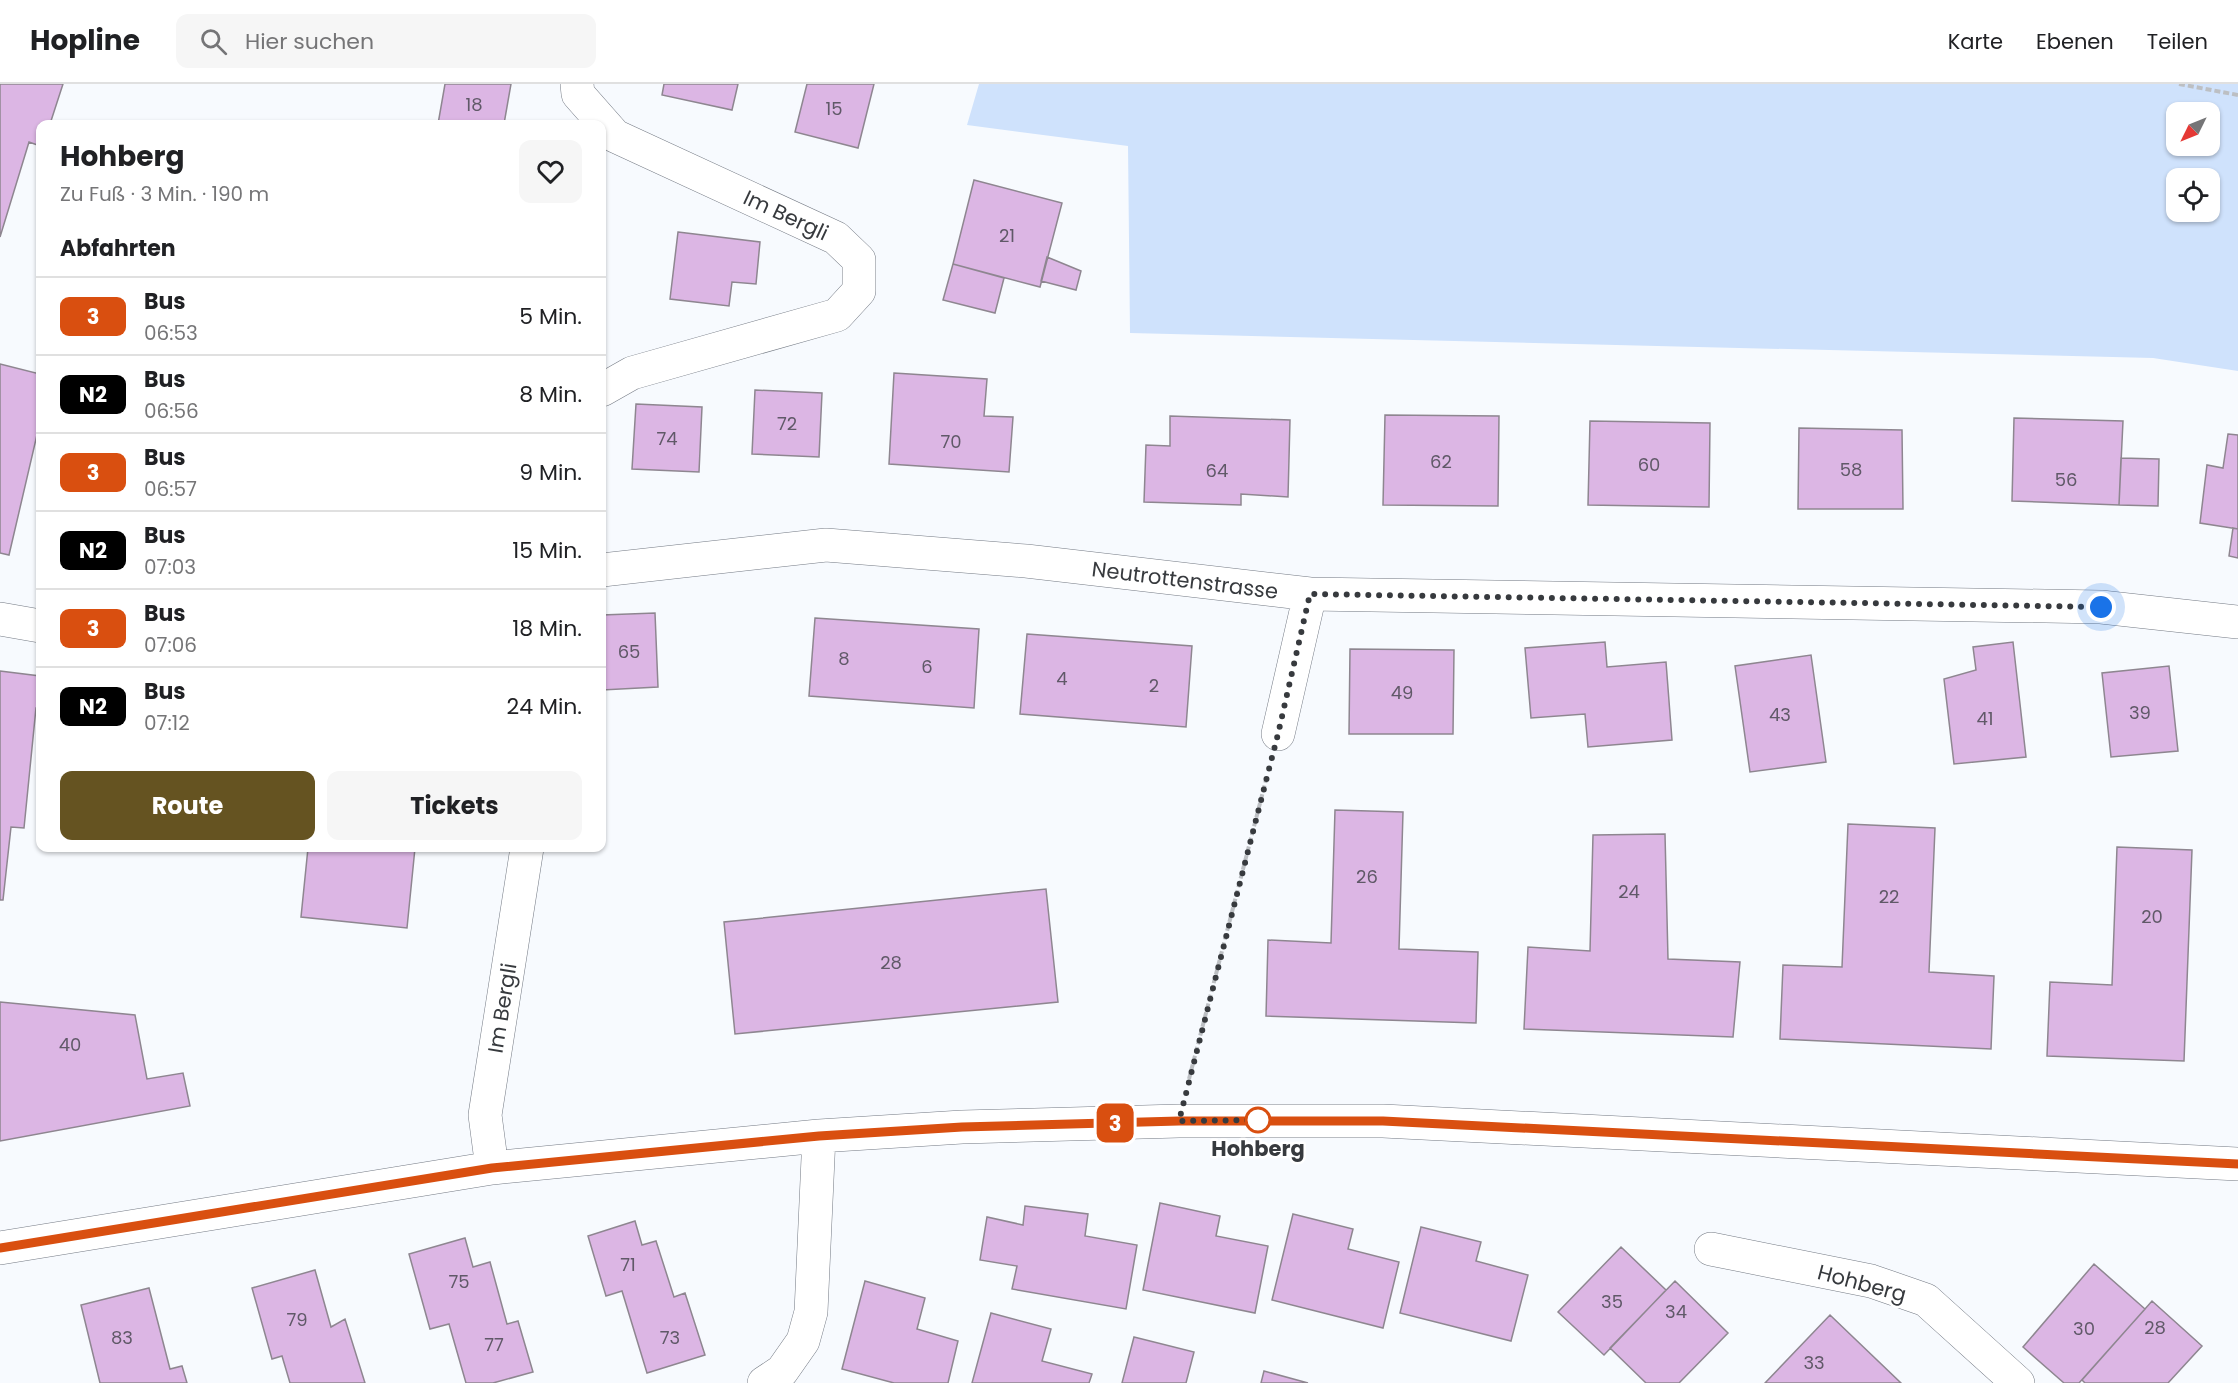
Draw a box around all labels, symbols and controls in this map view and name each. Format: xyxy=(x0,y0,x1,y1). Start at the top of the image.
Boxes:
search box xyxy=(176,14,596,68)
text: Hopline xyxy=(30,21,140,60)
icon: search xyxy=(197,25,230,58)
text: Hier suchen xyxy=(245,26,374,57)
text: Karte xyxy=(1948,27,2003,56)
text: Ebenen xyxy=(2036,27,2114,56)
text: Teilen xyxy=(2147,27,2208,56)
house number: 18 xyxy=(465,92,483,117)
house number: 15 xyxy=(825,96,843,121)
north arrow xyxy=(2166,102,2220,156)
map controls xyxy=(2166,102,2220,222)
text: Hohberg xyxy=(60,137,184,176)
button: heart xyxy=(519,140,582,203)
button: locate xyxy=(2166,168,2220,222)
text: Zu Fuß · 3 Min. · 190 m xyxy=(60,180,269,208)
street label: Im Bergli xyxy=(739,183,833,247)
house number: 21 xyxy=(999,223,1015,248)
text: Abfahrten xyxy=(60,233,176,264)
text: Bus xyxy=(144,286,186,317)
text: 5 Min. xyxy=(519,301,582,332)
text: 3 xyxy=(87,302,99,331)
text: 06:53 xyxy=(144,319,198,347)
text: Bus xyxy=(144,364,186,395)
text: 8 Min. xyxy=(519,379,582,410)
text: N2 xyxy=(79,380,107,409)
text: 06:56 xyxy=(144,397,199,425)
house number: 72 xyxy=(777,411,797,436)
house number: 74 xyxy=(656,426,678,451)
house number: 70 xyxy=(940,429,962,454)
text: Bus xyxy=(144,442,186,473)
house number: 62 xyxy=(1430,449,1452,474)
house number: 60 xyxy=(1638,452,1660,477)
text: 9 Min. xyxy=(519,457,582,488)
house number: 58 xyxy=(1840,457,1862,482)
text: 3 xyxy=(87,458,99,487)
house number: 64 xyxy=(1206,458,1228,483)
house number: 56 xyxy=(2055,467,2077,492)
text: 06:57 xyxy=(144,475,197,503)
text: Bus xyxy=(144,520,186,551)
text: 15 Min. xyxy=(512,535,582,566)
text: N2 xyxy=(79,536,107,565)
text: 07:03 xyxy=(144,553,196,581)
street label: Neutrottenstrasse xyxy=(1090,554,1280,606)
your location xyxy=(2086,592,2116,622)
text: Bus xyxy=(144,598,186,629)
text: 18 Min. xyxy=(512,613,582,644)
text: 3 xyxy=(87,614,99,643)
text: 07:06 xyxy=(144,631,197,659)
house number: 65 xyxy=(618,639,640,664)
house number: 8 xyxy=(838,646,850,671)
house number: 6 xyxy=(921,654,933,679)
house number: 4 xyxy=(1056,666,1068,691)
house number: 2 xyxy=(1149,673,1159,698)
text: Bus xyxy=(144,676,186,707)
house number: 49 xyxy=(1391,680,1413,705)
text: 24 Min. xyxy=(507,691,582,722)
text: N2 xyxy=(79,692,107,721)
house number: 39 xyxy=(2129,700,2151,725)
house number: 43 xyxy=(1769,702,1791,727)
house number: 41 xyxy=(1976,706,1994,731)
text: 07:12 xyxy=(144,709,190,737)
button: Route xyxy=(60,771,315,840)
button: Tickets xyxy=(327,771,582,840)
house number: 26 xyxy=(1356,864,1378,889)
house number: 24 xyxy=(1618,879,1640,904)
house number: 22 xyxy=(1879,884,1899,909)
house number: 20 xyxy=(2141,904,2163,929)
house number: 28 xyxy=(880,950,902,975)
street label: Im Bergli xyxy=(481,961,523,1055)
house number: 40 xyxy=(59,1032,81,1057)
line badge: 3 xyxy=(1096,1104,1134,1142)
marker: Hohberg xyxy=(1245,1107,1271,1133)
text: 3 xyxy=(1109,1109,1121,1138)
place label: Hohberg xyxy=(1211,1134,1305,1163)
house number: 71 xyxy=(620,1252,636,1277)
street label: Hohberg xyxy=(1814,1257,1910,1309)
house number: 75 xyxy=(448,1269,470,1294)
house number: 35 xyxy=(1601,1289,1623,1314)
house number: 34 xyxy=(1665,1299,1687,1324)
house number: 79 xyxy=(286,1307,308,1332)
house number: 28 xyxy=(2144,1315,2166,1340)
house number: 30 xyxy=(2073,1316,2095,1341)
house number: 83 xyxy=(111,1325,133,1350)
house number: 73 xyxy=(660,1325,680,1350)
house number: 77 xyxy=(484,1332,504,1357)
house number: 33 xyxy=(1803,1350,1825,1375)

